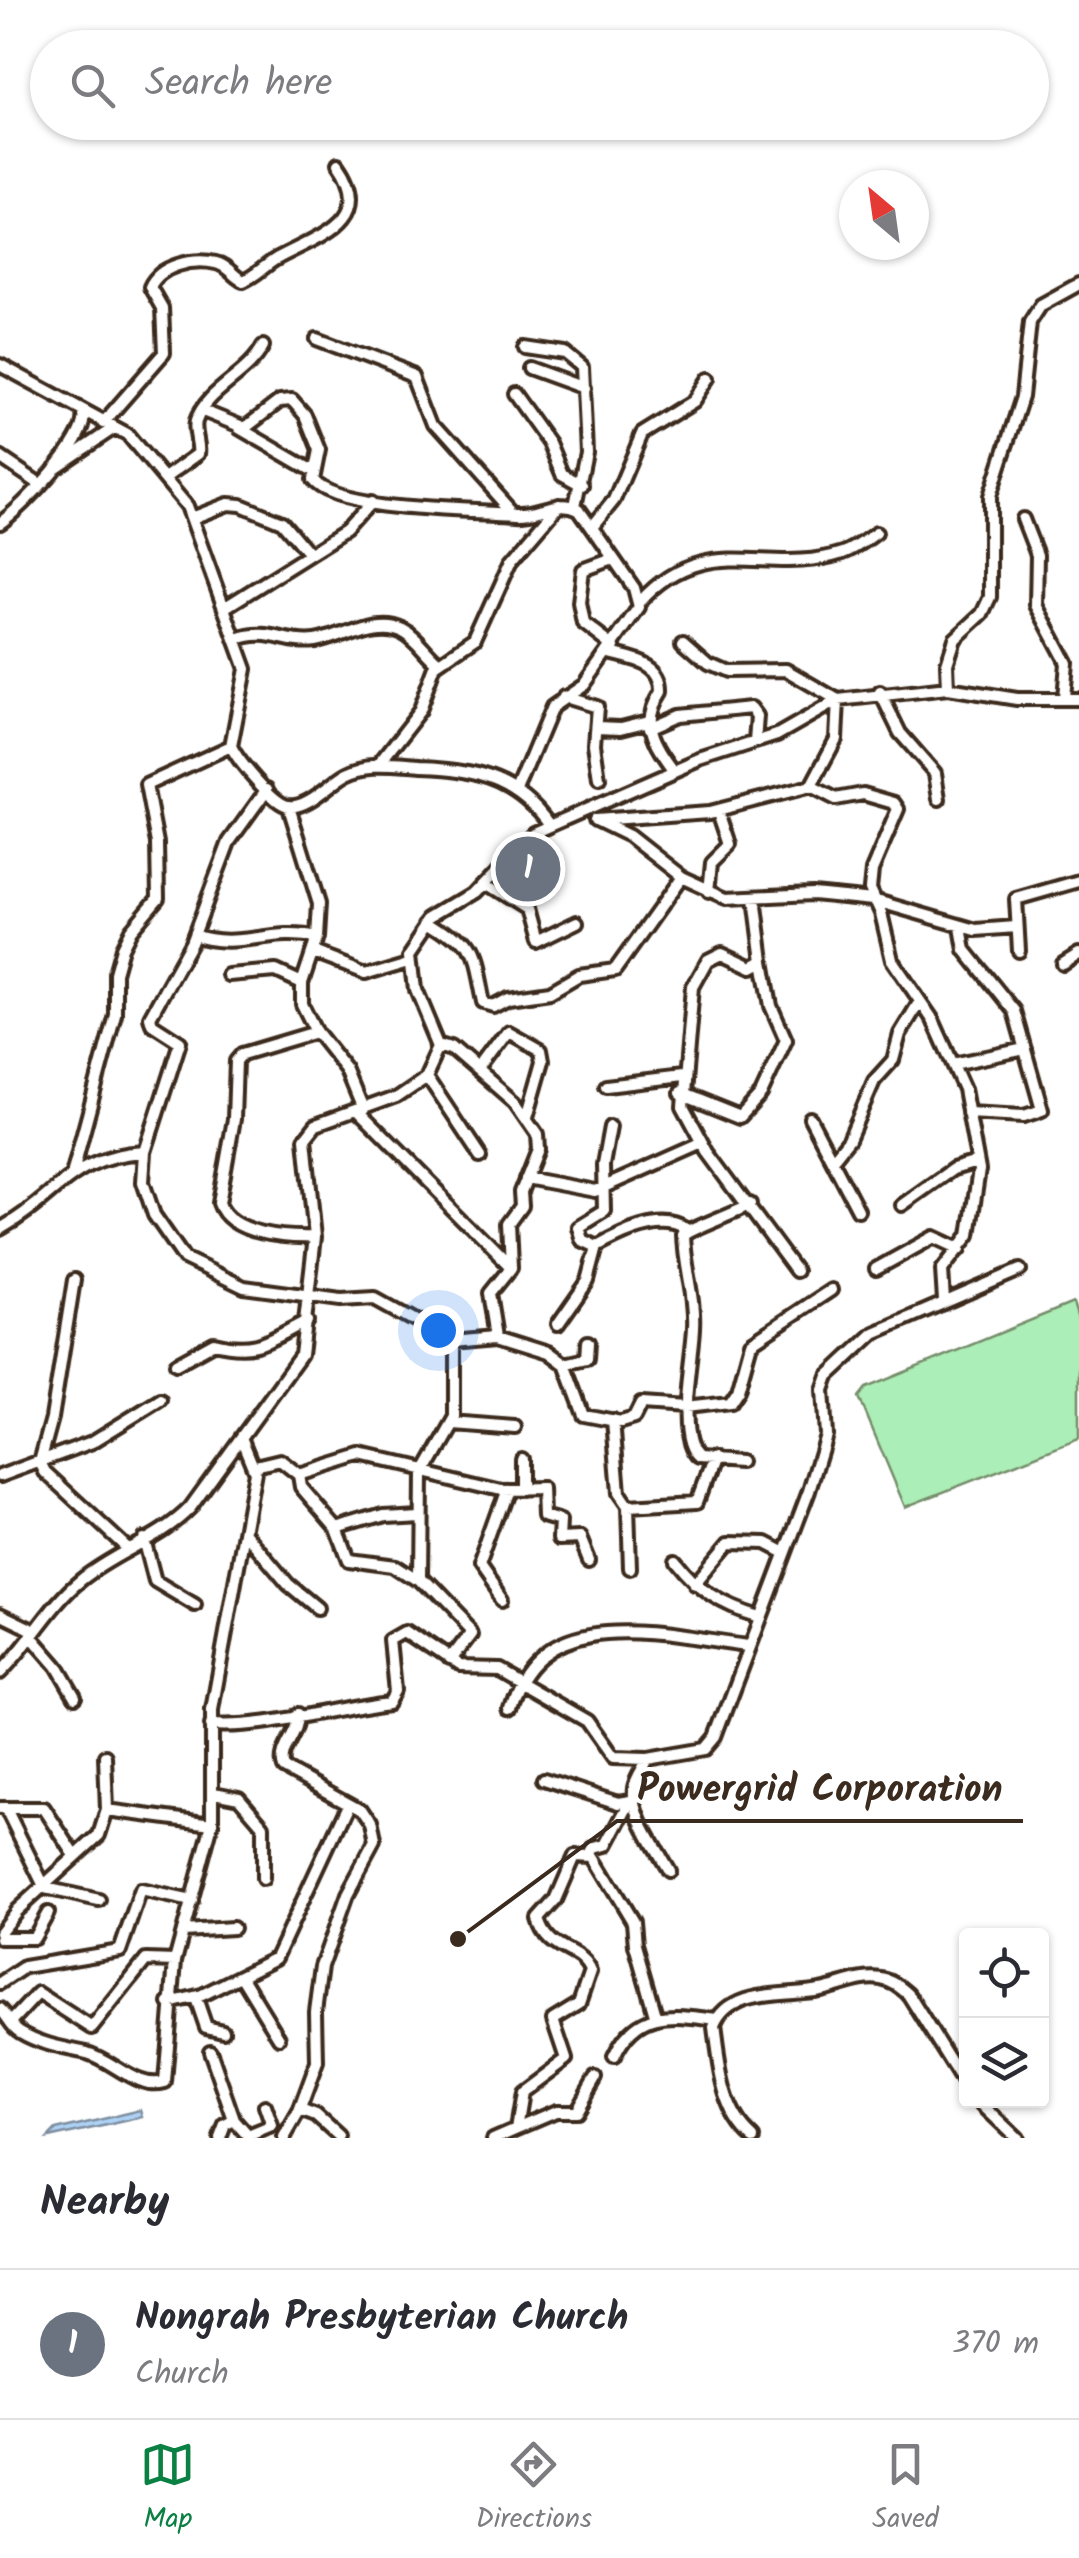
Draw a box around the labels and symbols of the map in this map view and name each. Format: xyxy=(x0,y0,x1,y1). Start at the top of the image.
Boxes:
north arrow xyxy=(839,170,929,260)
pin: 1 xyxy=(496,832,560,906)
your location xyxy=(413,1305,464,1356)
callout: Powergrid Corporation xyxy=(617,1753,1023,1821)
text: Powergrid Corporation xyxy=(637,1761,1003,1821)

